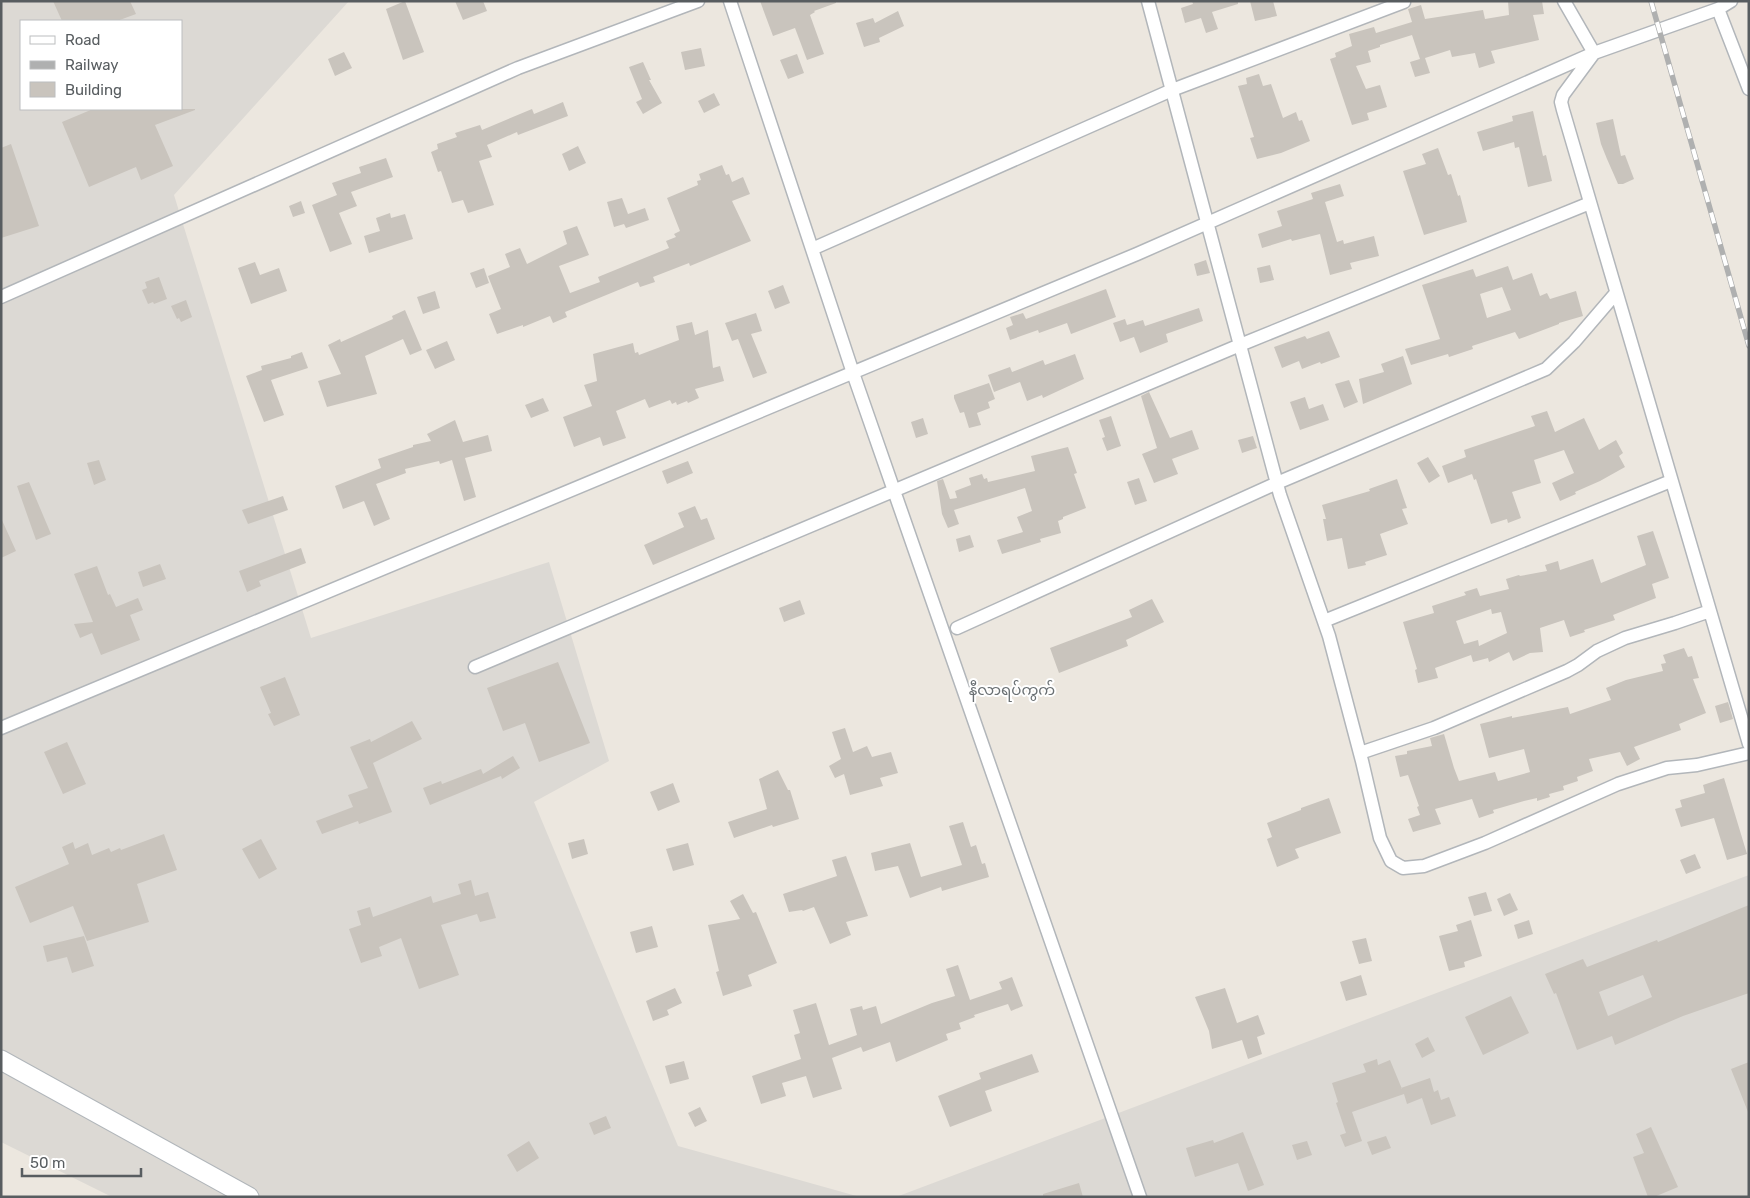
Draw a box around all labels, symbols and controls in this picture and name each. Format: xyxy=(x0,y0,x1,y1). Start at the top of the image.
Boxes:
legend xyxy=(20,20,182,110)
text: Road xyxy=(65,31,101,49)
text: Railway xyxy=(65,56,119,74)
text: Building xyxy=(65,81,122,99)
district label: နီလာရပ်ကွက် xyxy=(969,680,1055,702)
scale bar xyxy=(22,1146,141,1178)
text: 50 m xyxy=(30,1154,65,1172)

